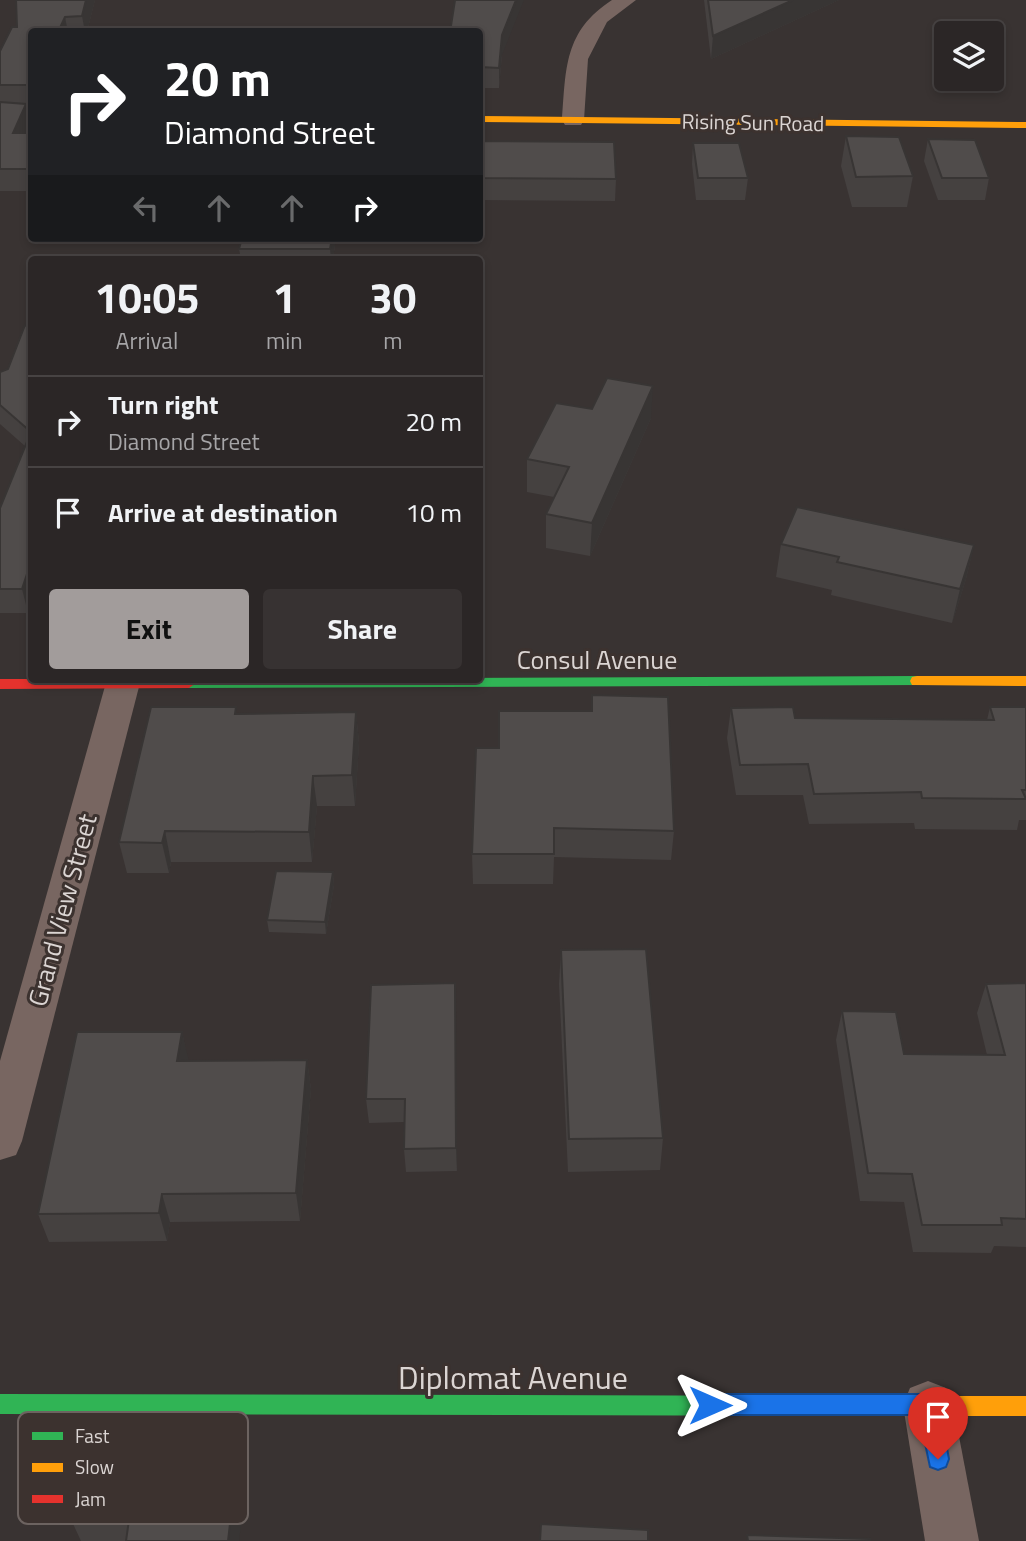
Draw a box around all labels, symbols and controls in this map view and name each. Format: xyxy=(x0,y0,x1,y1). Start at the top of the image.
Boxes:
map controls xyxy=(934,21,1004,91)
button: layers xyxy=(934,21,1004,91)
text: 20 m xyxy=(164,40,271,115)
icon: right xyxy=(49,56,140,147)
street label: Rising Sun Road xyxy=(681,105,825,139)
text: Diamond Street xyxy=(164,108,375,156)
icon: left xyxy=(127,189,165,227)
icon: ahead xyxy=(200,189,238,227)
icon: ahead xyxy=(273,189,311,227)
icon: right xyxy=(346,189,384,227)
text: 10:05 xyxy=(95,265,199,329)
text: 1 xyxy=(273,265,296,329)
text: 30 xyxy=(369,265,416,329)
text: Arrival xyxy=(116,323,178,358)
text: min xyxy=(266,323,303,358)
text: m xyxy=(383,323,402,358)
text: Turn right xyxy=(108,385,219,424)
text: 20 m xyxy=(405,402,462,441)
icon: right xyxy=(49,403,87,441)
text: Diamond Street xyxy=(108,424,260,459)
text: Arrive at destination xyxy=(108,493,338,532)
text: 10 m xyxy=(405,493,462,532)
icon: arrive xyxy=(49,494,87,532)
button: Exit xyxy=(49,589,249,669)
button: Share xyxy=(263,589,462,669)
street label: Consul Avenue xyxy=(517,640,677,679)
street label: Grand View Street xyxy=(18,809,106,1011)
street label: Diplomat Avenue xyxy=(398,1353,628,1401)
position arrow xyxy=(673,1368,747,1442)
pin xyxy=(908,1387,968,1459)
icon: arrive xyxy=(919,1398,957,1436)
legend xyxy=(18,1412,248,1524)
text: Fast xyxy=(75,1421,110,1450)
text: Slow xyxy=(75,1452,114,1481)
text: Jam xyxy=(75,1484,106,1513)

